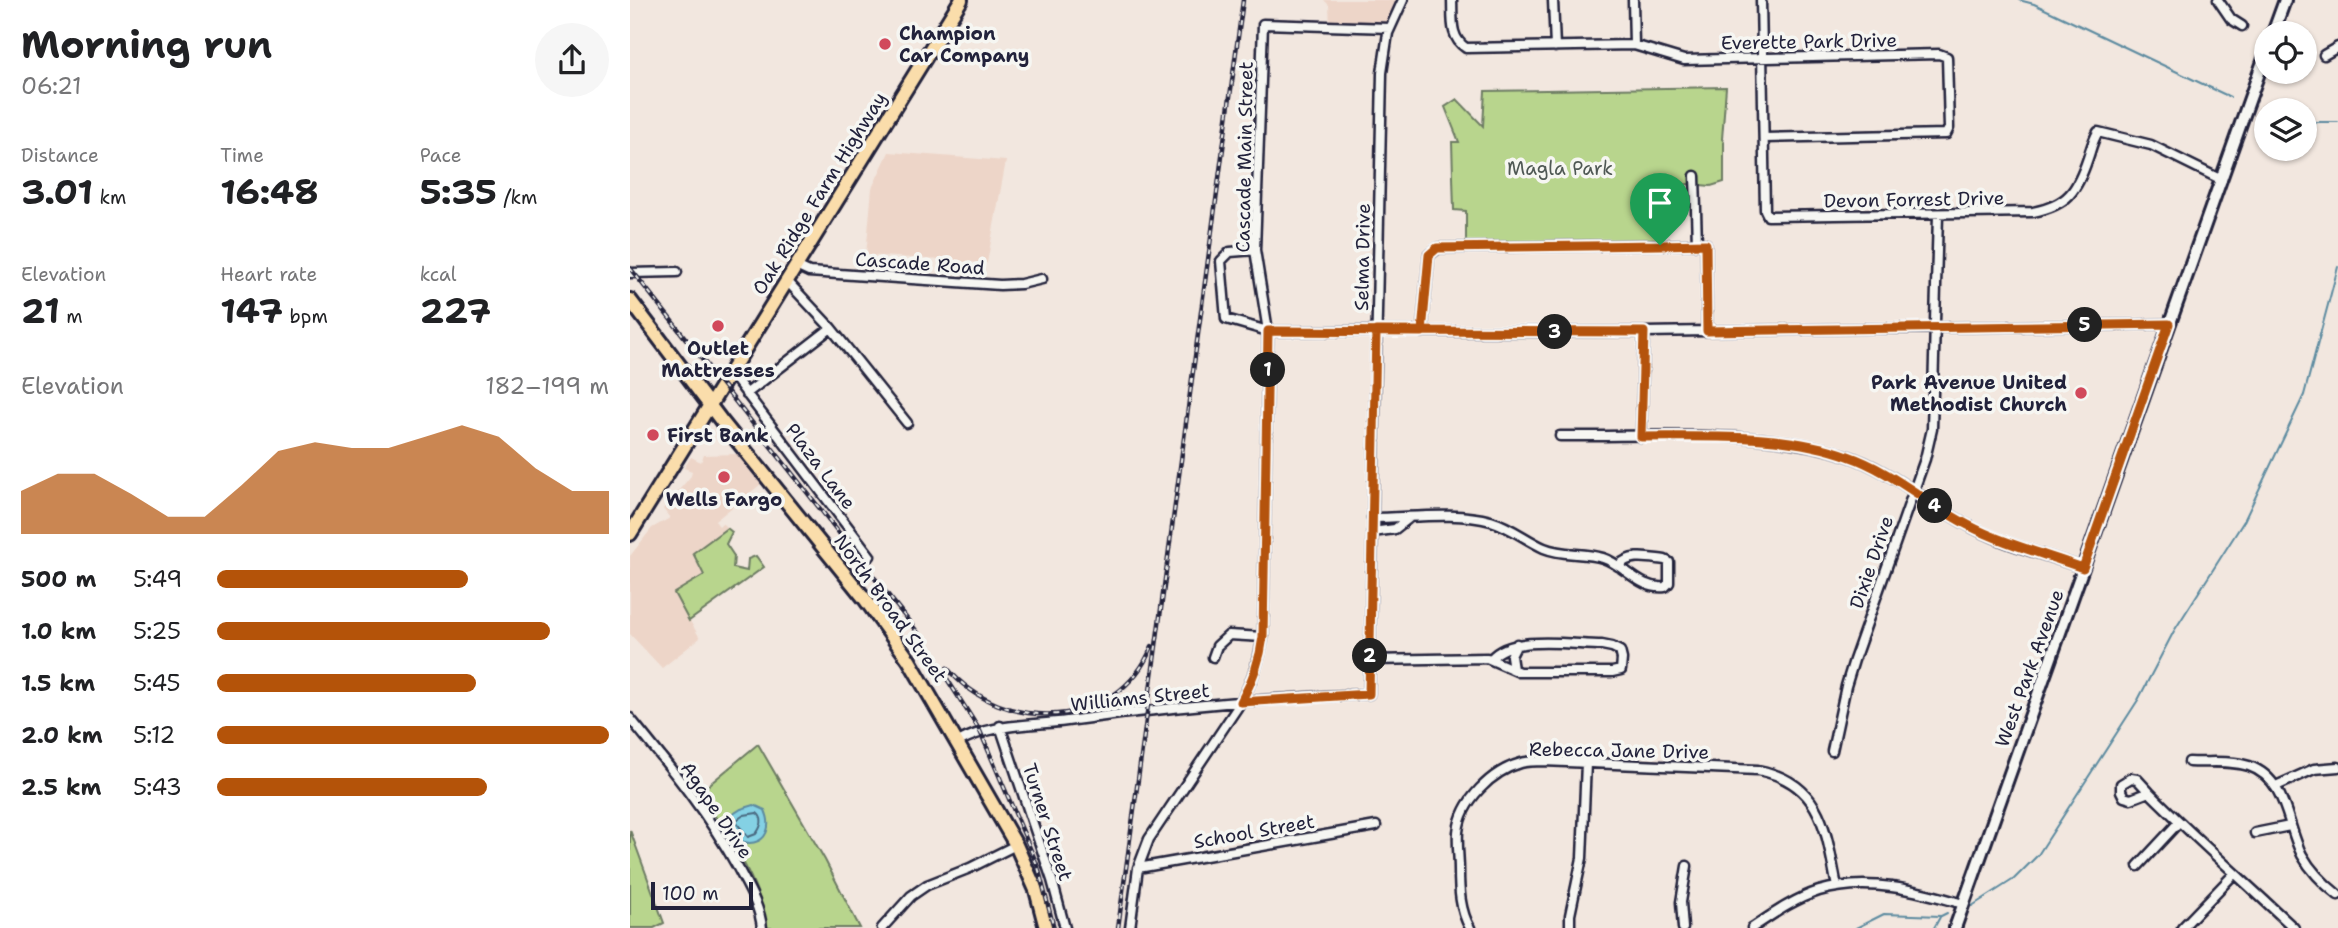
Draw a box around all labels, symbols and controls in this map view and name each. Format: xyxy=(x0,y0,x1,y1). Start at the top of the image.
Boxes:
text: Morning run xyxy=(21,19,272,70)
place label: Champion Car Company xyxy=(899,21,1029,68)
map controls xyxy=(2254,21,2317,161)
button: locate xyxy=(2254,21,2317,84)
button: share xyxy=(535,23,609,97)
street label: Everette Park Drive xyxy=(1721,27,1897,56)
marker: Champion Car Company xyxy=(877,36,893,52)
street label: Cascade Main Street xyxy=(1230,61,1259,253)
text: 06:21 xyxy=(21,71,82,101)
street label: Oak Ridge Farm Highway xyxy=(747,87,892,299)
button: layers xyxy=(2254,98,2317,161)
text: Distance xyxy=(21,143,99,168)
text: Time xyxy=(220,143,264,168)
text: Pace xyxy=(420,143,461,168)
park label: Magla Park xyxy=(1507,156,1613,181)
text: 3.01 xyxy=(21,168,93,215)
text: 16:48 xyxy=(220,168,319,215)
text: 5:35 xyxy=(420,168,497,215)
pin xyxy=(1630,173,1690,245)
icon: arrive xyxy=(1641,184,1679,222)
text: km xyxy=(93,185,126,210)
text: /km xyxy=(497,185,537,210)
street label: Devon Forrest Drive xyxy=(1823,185,2005,214)
street label: Selma Drive xyxy=(1349,203,1376,311)
street label: Cascade Road xyxy=(854,246,986,281)
text: Elevation xyxy=(21,262,106,287)
text: Heart rate xyxy=(220,262,317,287)
text: kcal xyxy=(420,262,457,287)
text: 21 xyxy=(21,287,60,334)
text: 147 xyxy=(220,287,283,334)
text: 227 xyxy=(420,287,491,334)
text: m xyxy=(60,304,83,329)
text: bpm xyxy=(283,304,328,329)
pin: 5 xyxy=(2068,308,2102,342)
text: 5 xyxy=(2079,312,2090,337)
pin: 3 xyxy=(1538,314,1572,350)
marker: Outlet Mattresses xyxy=(710,318,726,334)
text: 3 xyxy=(1548,319,1561,344)
place label: Outlet Mattresses xyxy=(661,336,775,383)
pin: 1 xyxy=(1250,352,1286,388)
text: 1 xyxy=(1263,357,1272,382)
place label: Park Avenue United Methodist Church xyxy=(1871,370,2067,417)
text: Elevation xyxy=(21,371,124,401)
text: 182–199 m xyxy=(485,371,609,401)
marker: Park Avenue United Methodist Church xyxy=(2073,385,2089,401)
street label: Plaza Lane xyxy=(780,418,861,515)
place label: First Bank xyxy=(667,423,769,448)
marker: First Bank xyxy=(645,427,661,443)
marker: Wells Fargo xyxy=(716,469,732,485)
place label: Wells Fargo xyxy=(666,487,782,512)
pin: 4 xyxy=(1918,489,1952,524)
text: 4 xyxy=(1928,493,1941,518)
street label: Dixie Drive xyxy=(1844,512,1899,612)
street label: North Broad Street xyxy=(828,529,953,687)
text: 500 m xyxy=(21,564,96,594)
text: 5:49 xyxy=(133,564,182,594)
street label: West Park Avenue xyxy=(1989,586,2070,750)
text: 1.0 km xyxy=(21,616,96,646)
text: 5:25 xyxy=(133,616,181,646)
pin: 2 xyxy=(1352,638,1388,674)
text: 2 xyxy=(1363,643,1376,668)
text: 1.5 km xyxy=(21,668,95,698)
text: 5:45 xyxy=(133,668,181,698)
street label: Williams Street xyxy=(1069,678,1211,717)
text: 2.0 km xyxy=(21,720,103,750)
text: 5:12 xyxy=(133,720,175,750)
street label: Rebecca Jane Drive xyxy=(1529,736,1709,765)
street label: Agape Drive xyxy=(675,757,758,864)
street label: Turner Street xyxy=(1017,760,1078,884)
text: 2.5 km xyxy=(21,772,102,802)
text: 5:43 xyxy=(133,772,182,802)
street label: School Street xyxy=(1192,809,1316,854)
scale bar xyxy=(651,879,752,911)
text: 100 m xyxy=(662,881,719,906)

